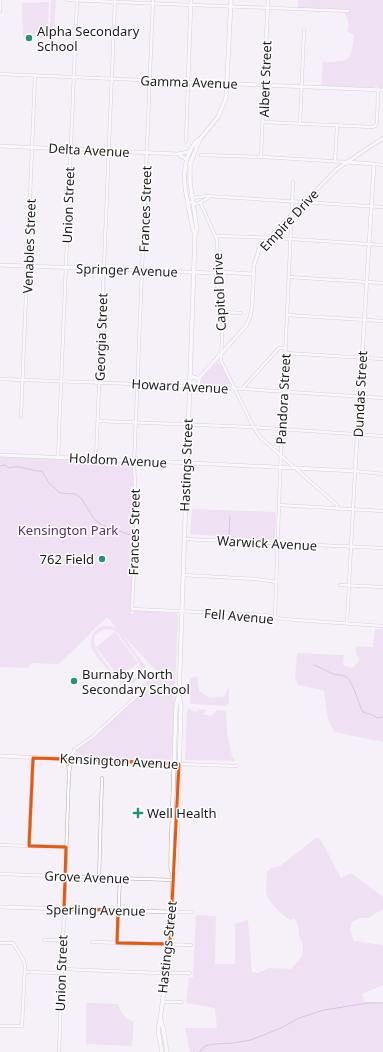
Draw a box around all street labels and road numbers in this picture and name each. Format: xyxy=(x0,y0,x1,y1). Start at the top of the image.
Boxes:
street label: Albert Street xyxy=(255,40,275,118)
street label: Gamma Avenue xyxy=(140,71,238,93)
street label: Delta Avenue xyxy=(48,139,130,161)
street label: Frances Street xyxy=(134,165,156,253)
street label: Union Street xyxy=(58,166,78,244)
street label: Empire Drive xyxy=(256,185,322,255)
street label: Venables Street xyxy=(18,198,40,294)
street label: Capitol Drive xyxy=(208,252,230,332)
street label: Springer Avenue xyxy=(76,259,178,281)
street label: Georgia Street xyxy=(90,292,112,381)
street label: Dundas Street xyxy=(349,350,371,438)
street label: Pandora Street xyxy=(272,353,294,445)
street label: Howard Avenue xyxy=(131,374,229,398)
street label: Hastings Street xyxy=(175,418,197,512)
street label: Holdom Avenue xyxy=(69,448,167,472)
street label: Frances Street xyxy=(124,488,144,575)
street label: Warwick Avenue xyxy=(216,531,318,555)
street label: Fell Avenue xyxy=(203,604,275,628)
street label: Kensington Avenue xyxy=(59,749,179,773)
street label: Grove Avenue xyxy=(44,867,130,887)
street label: Hastings Street xyxy=(153,899,181,994)
street label: Sperling Avenue xyxy=(46,900,146,920)
street label: Union Street xyxy=(51,934,71,1012)

